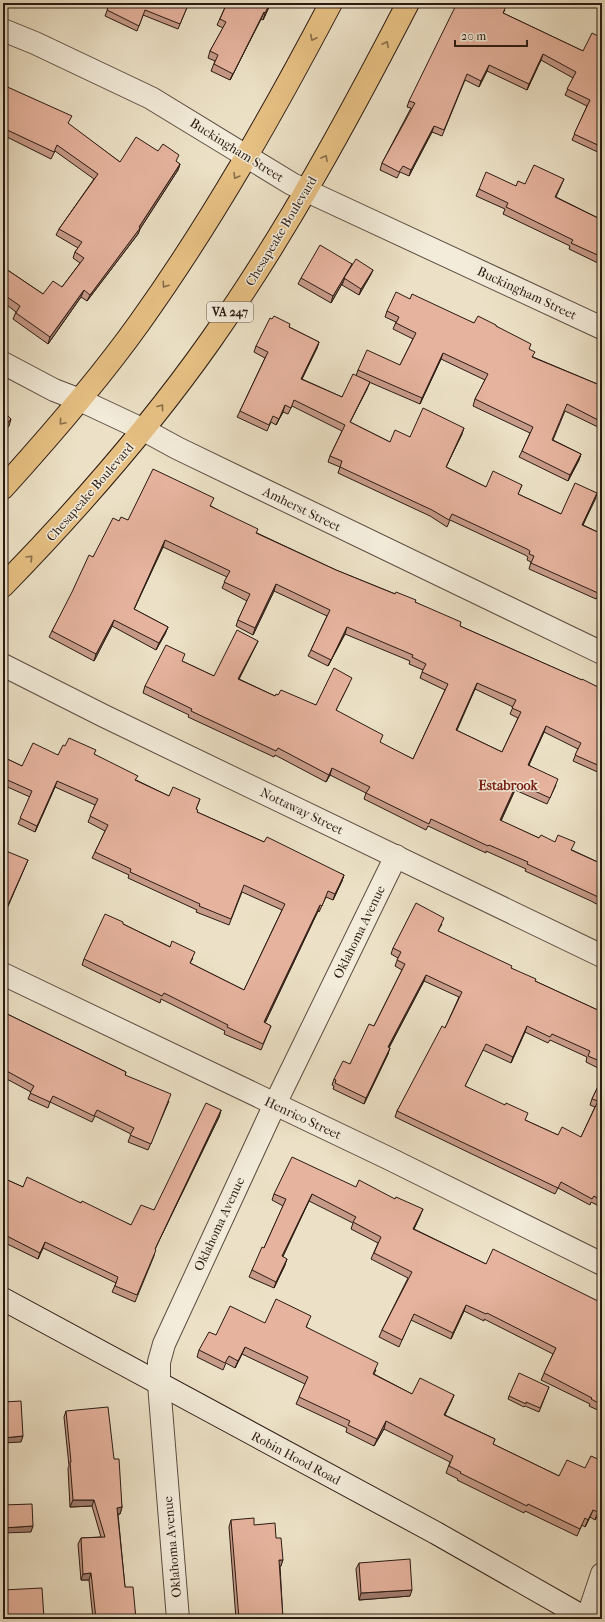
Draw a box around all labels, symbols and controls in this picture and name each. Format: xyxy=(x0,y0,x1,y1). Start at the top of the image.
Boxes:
scale bar xyxy=(455,22,527,48)
text: 20 m xyxy=(461,29,486,43)
one-way arrow xyxy=(310,33,317,41)
one-way arrow xyxy=(382,41,389,48)
street label: Buckingham Street xyxy=(187,115,287,185)
one-way arrow xyxy=(320,155,327,162)
one-way arrow xyxy=(233,172,240,179)
street label: Chesapeake Boulevard xyxy=(242,173,320,289)
street label: Buckingham Street xyxy=(475,263,579,323)
one-way arrow xyxy=(162,281,170,288)
road number: VA 247 xyxy=(207,302,253,322)
one-way arrow xyxy=(156,404,163,411)
one-way arrow xyxy=(59,417,66,425)
street label: Chesapeake Boulevard xyxy=(43,439,137,544)
street label: Amherst Street xyxy=(260,483,344,535)
one-way arrow xyxy=(25,555,33,563)
district label: Estabrook xyxy=(478,777,539,794)
street label: Nottaway Street xyxy=(258,784,346,838)
street label: Oklahoma Avenue xyxy=(330,882,388,981)
street label: Henrico Street xyxy=(262,1094,344,1142)
street label: Oklahoma Avenue xyxy=(191,1174,248,1273)
street label: Robin Hood Road xyxy=(249,1428,344,1488)
street label: Oklahoma Avenue xyxy=(160,1495,184,1598)

